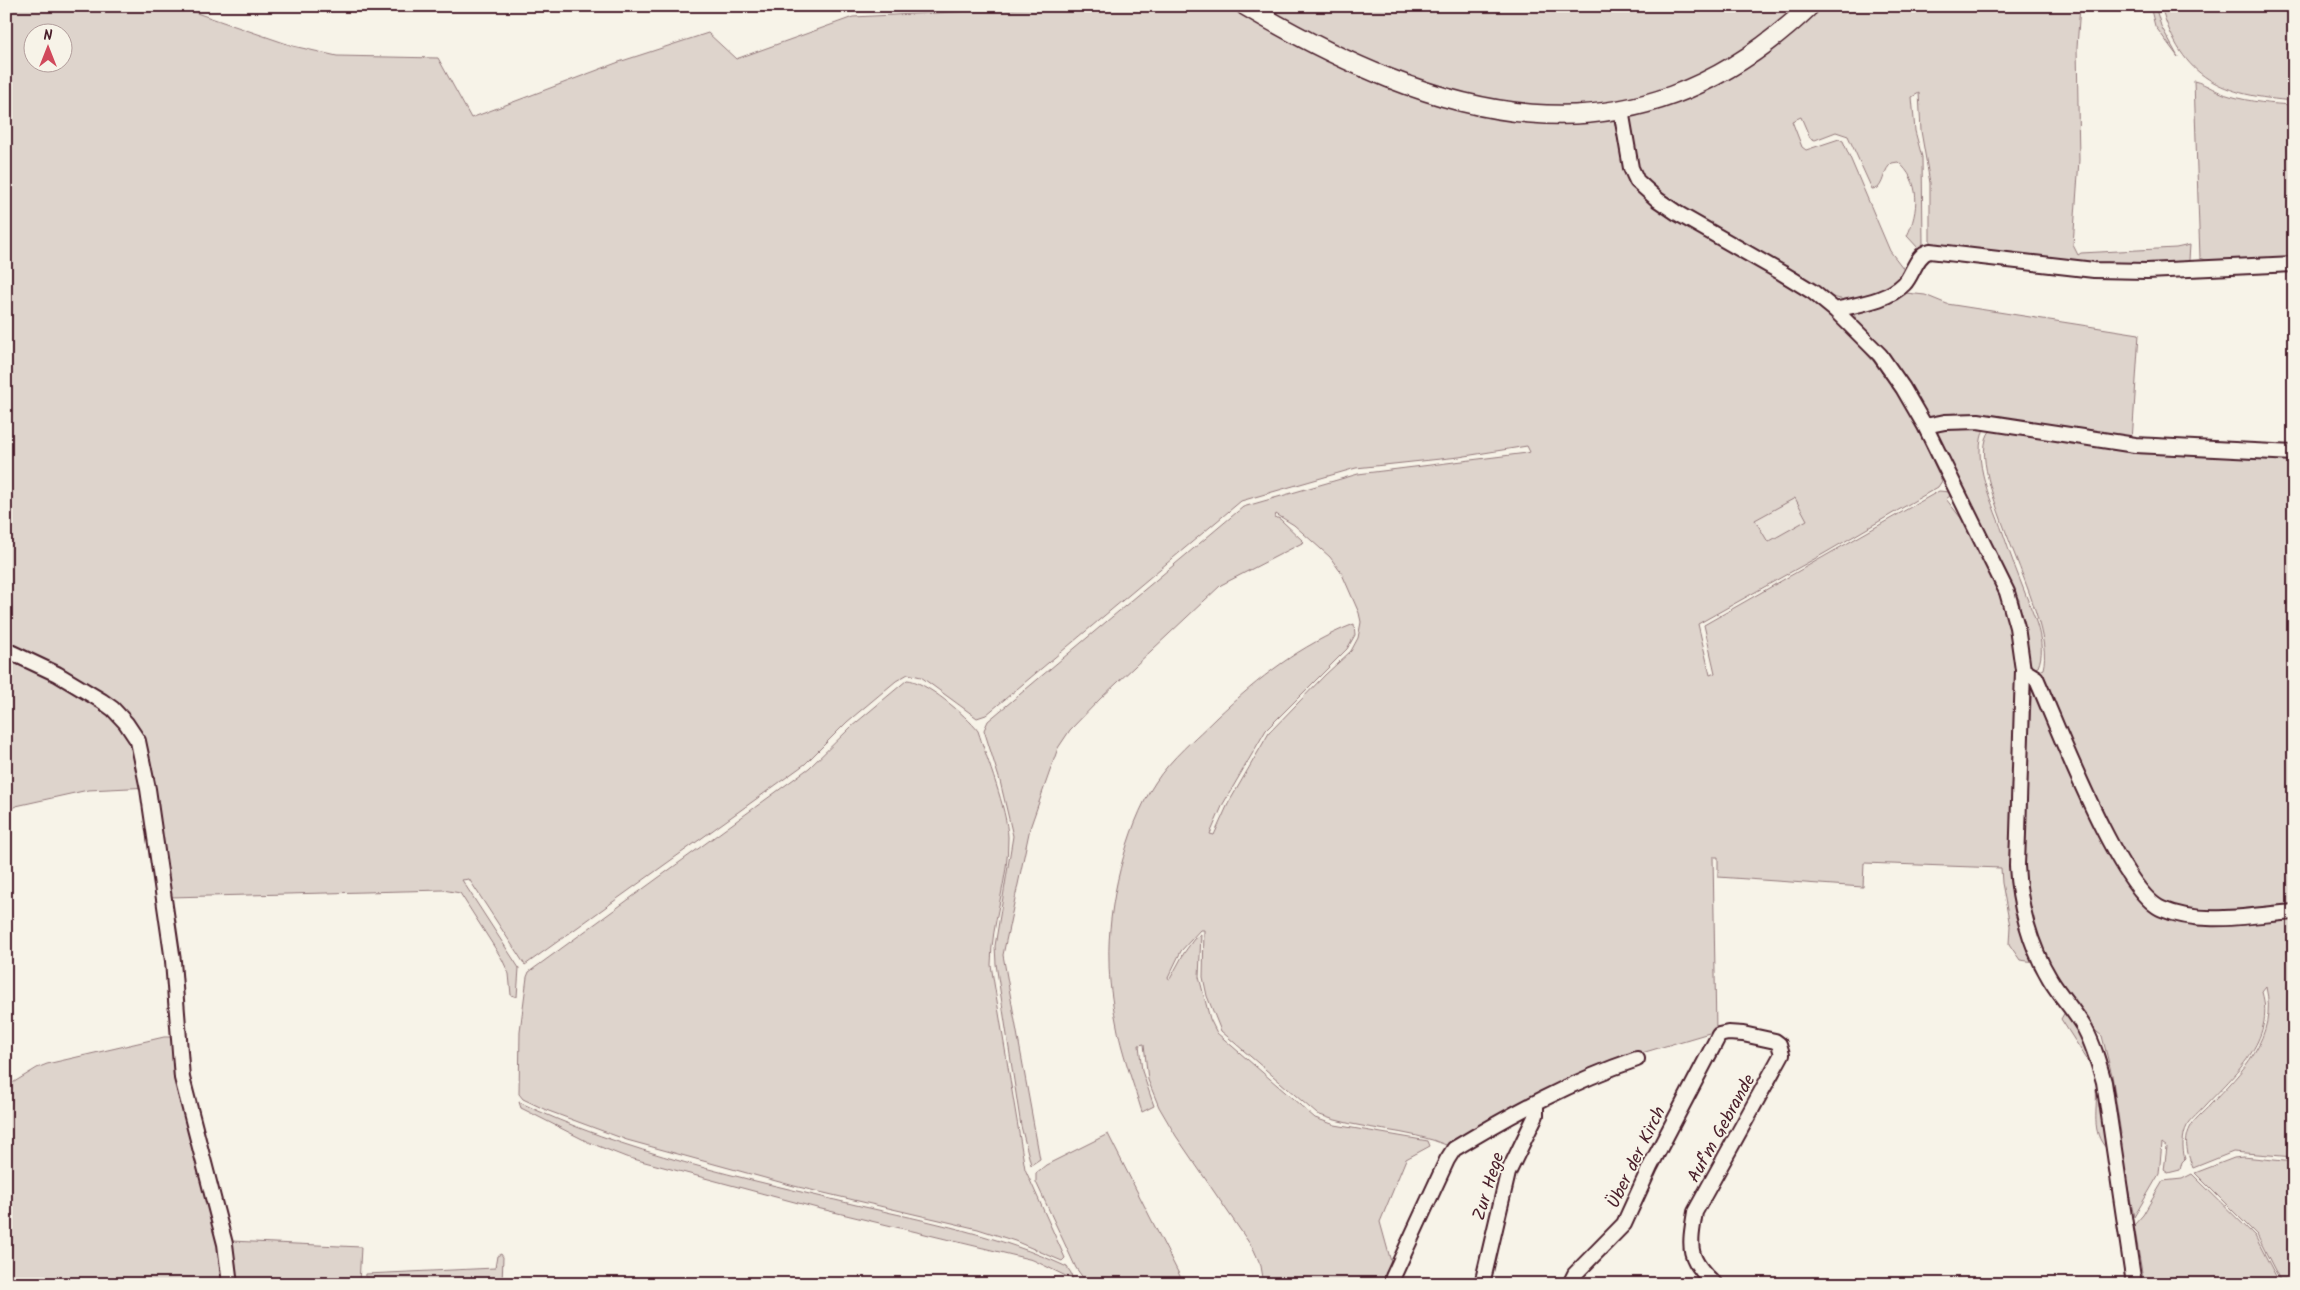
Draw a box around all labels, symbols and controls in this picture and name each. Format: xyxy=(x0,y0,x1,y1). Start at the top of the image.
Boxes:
north arrow xyxy=(22,22,72,72)
text: N xyxy=(44,25,53,47)
street label: Auf'm Gebrande xyxy=(1681,1069,1764,1188)
street label: Über der Kirch xyxy=(1600,1102,1675,1214)
street label: Zur Hege xyxy=(1465,1149,1514,1224)

